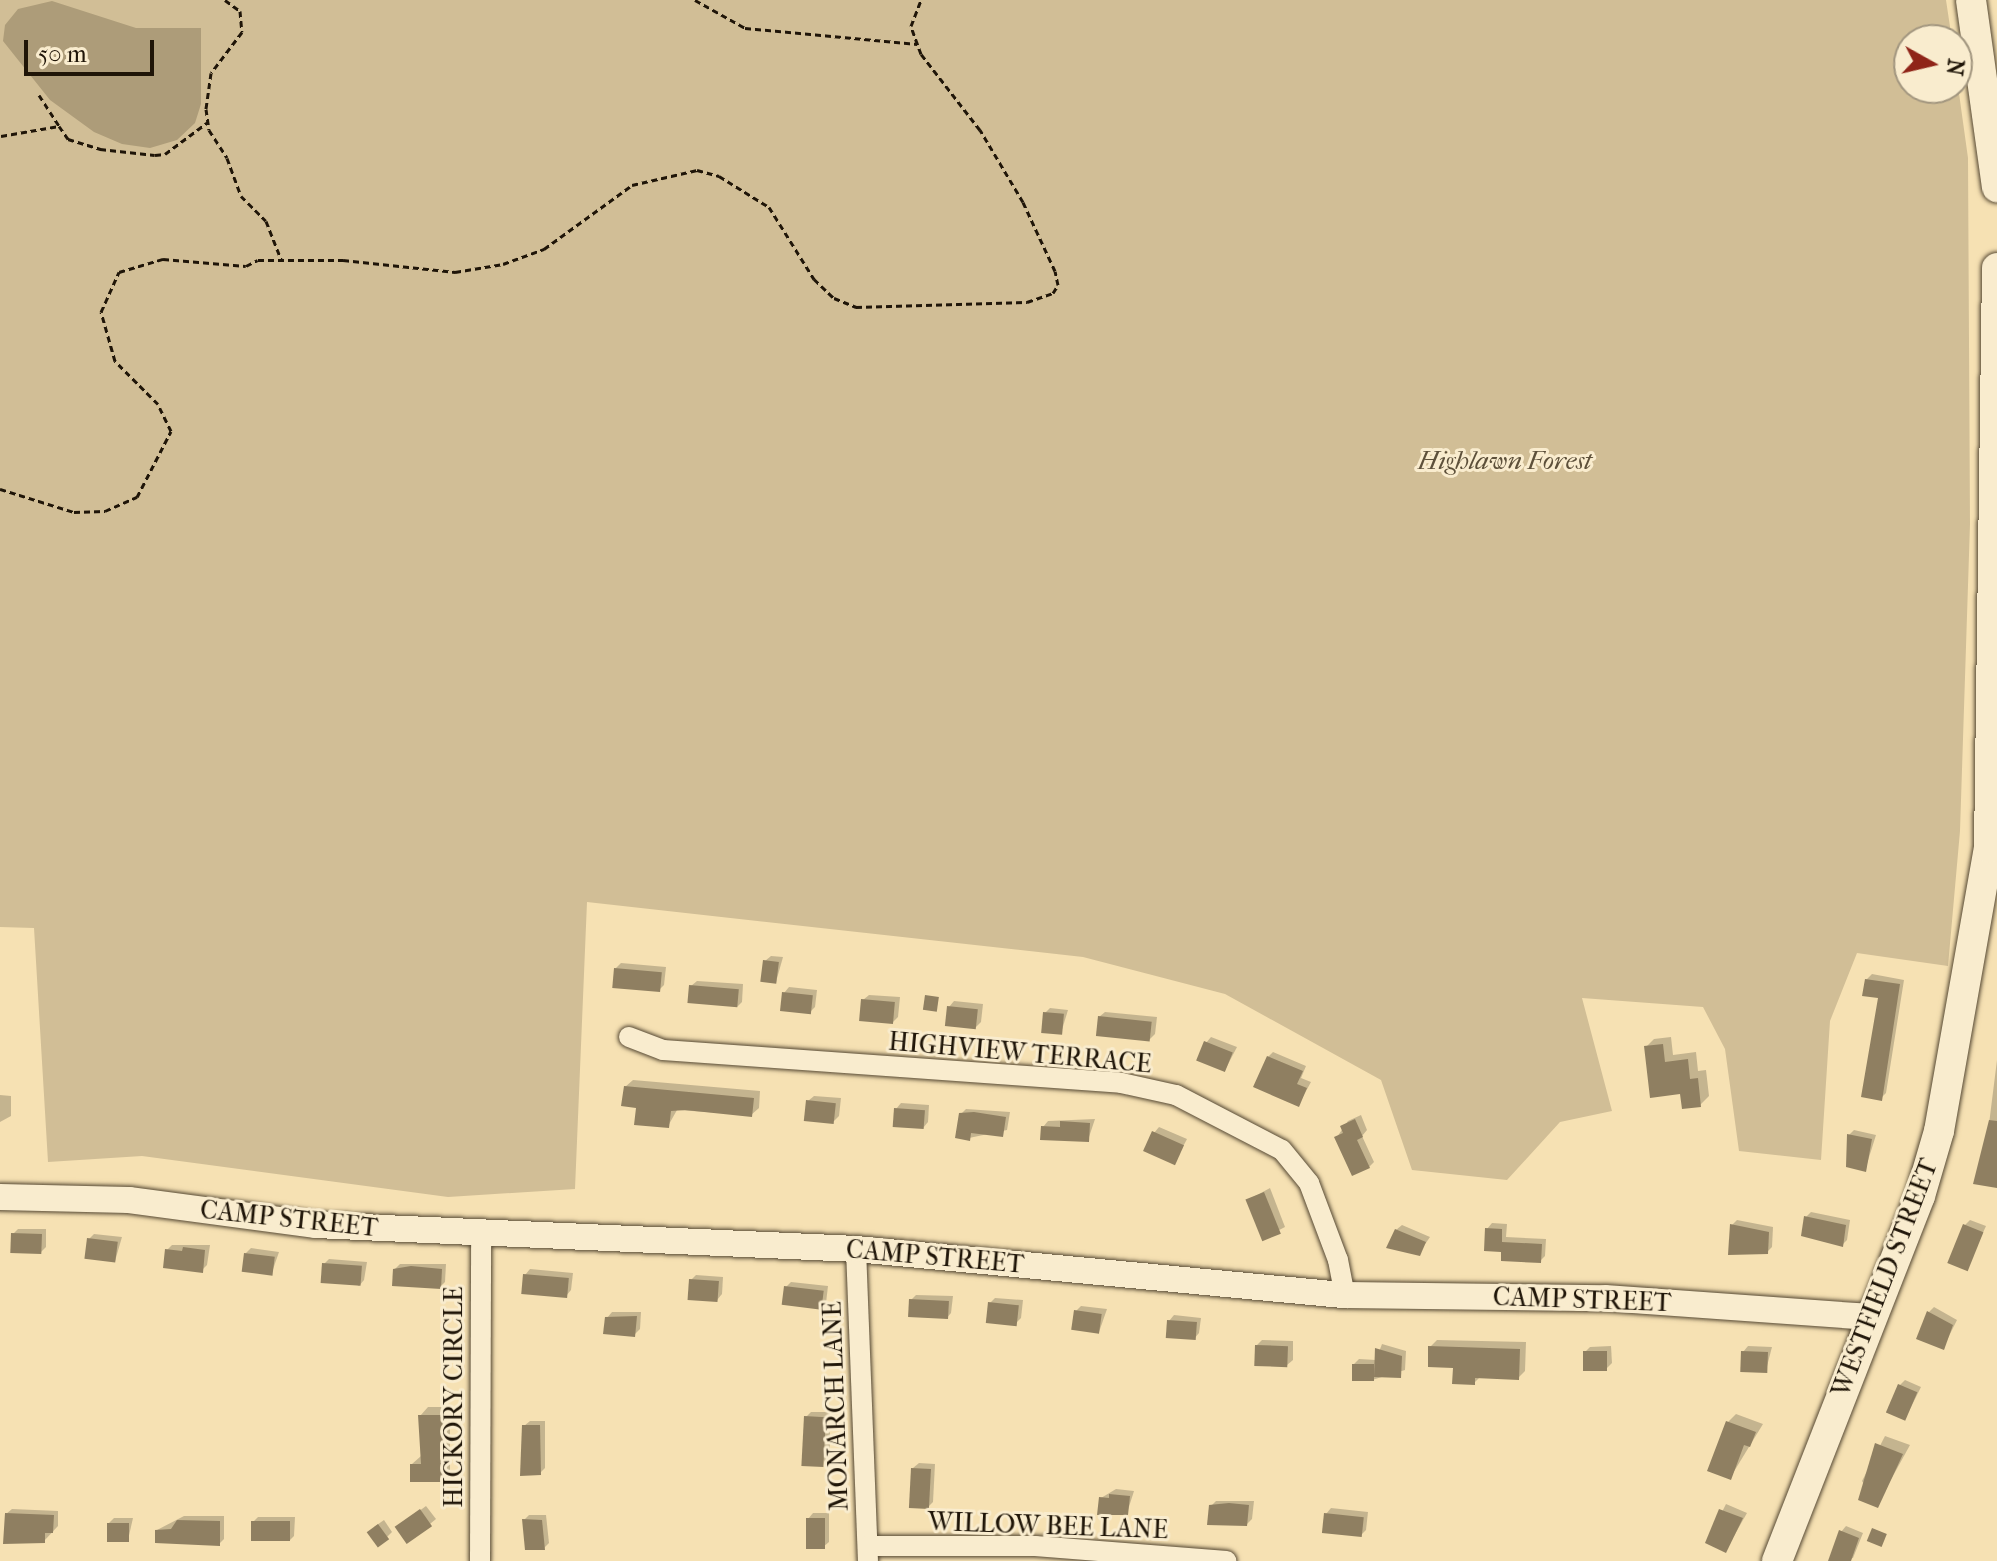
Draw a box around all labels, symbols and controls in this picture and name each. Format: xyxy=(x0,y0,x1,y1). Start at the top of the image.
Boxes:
scale bar xyxy=(28,24,158,74)
north arrow xyxy=(1893,24,1973,104)
text: 50 m xyxy=(38,40,87,68)
text: N xyxy=(1941,57,1969,77)
park label: Highlawn Forest xyxy=(1418,445,1592,477)
street label: HIGHVIEW TERRACE xyxy=(887,1026,1153,1080)
street label: WESTFIELD STREET xyxy=(1825,1155,1945,1401)
street label: CAMP STREET xyxy=(199,1194,379,1244)
street label: CAMP STREET xyxy=(845,1234,1025,1280)
street label: CAMP STREET xyxy=(1492,1281,1672,1319)
street label: HICKORY CIRCLE xyxy=(438,1286,470,1508)
street label: MONARCH LANE xyxy=(817,1300,855,1512)
street label: WILLOW BEE LANE xyxy=(927,1506,1169,1546)

